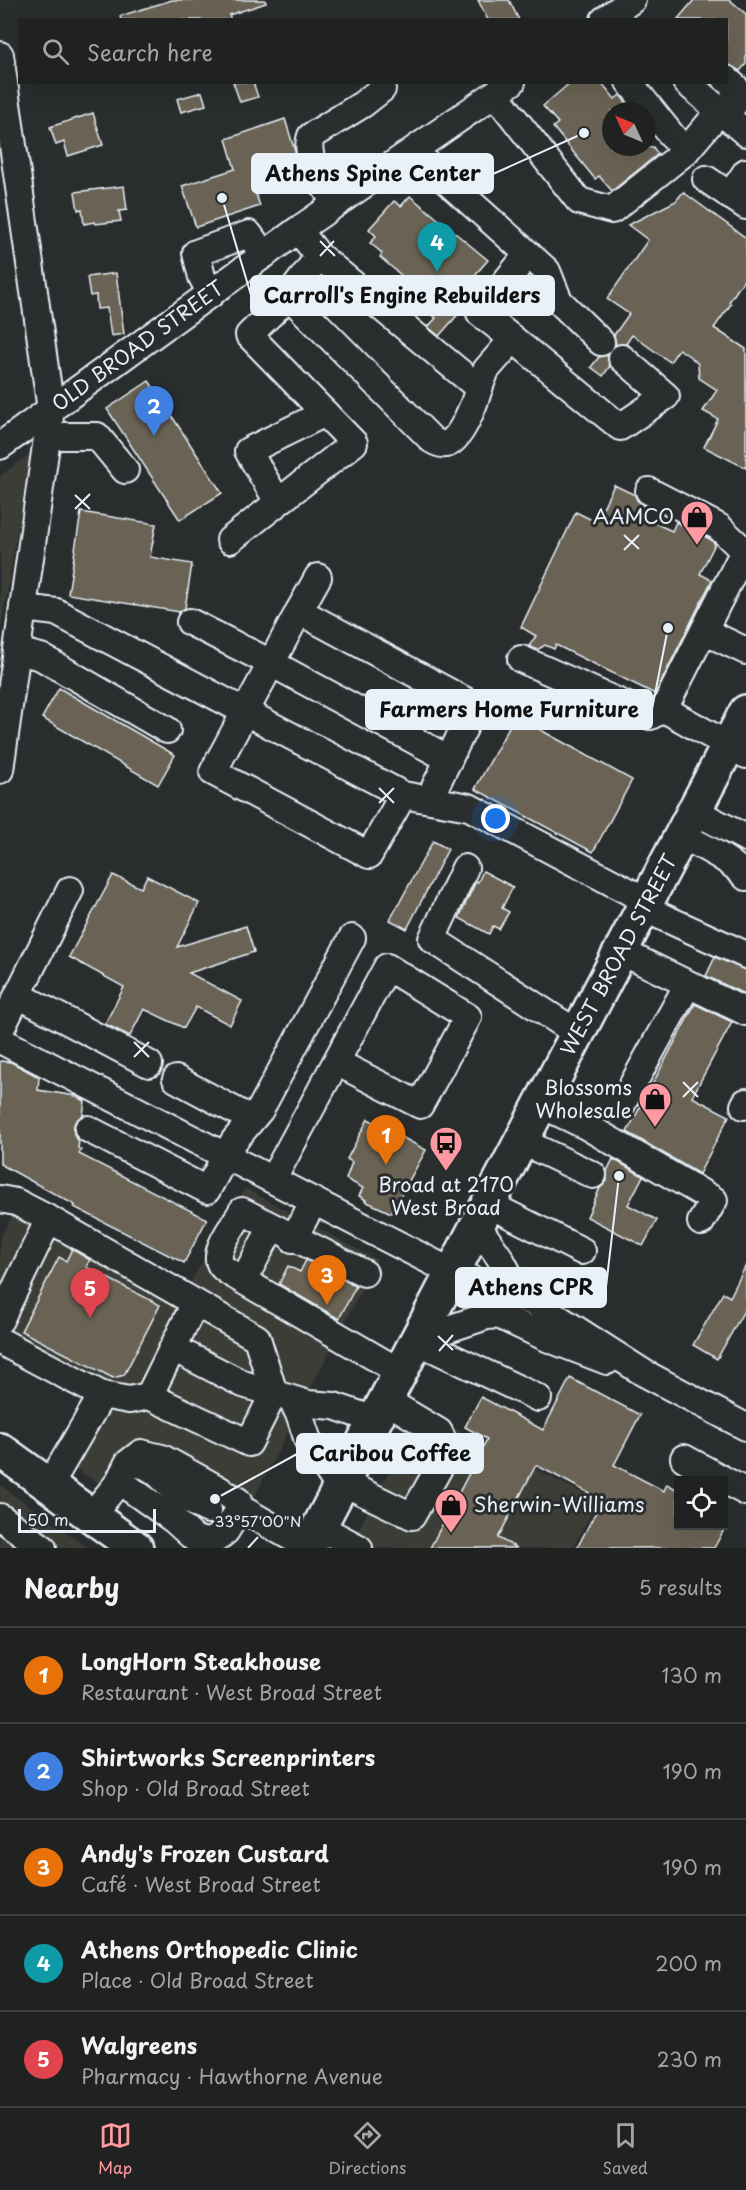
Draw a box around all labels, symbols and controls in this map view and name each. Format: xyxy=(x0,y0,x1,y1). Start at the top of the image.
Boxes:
search box xyxy=(18,18,728,84)
icon: search xyxy=(39,35,72,68)
text: Search here xyxy=(87,35,213,68)
north arrow xyxy=(602,102,656,156)
callout: Athens Spine Center xyxy=(252,154,493,193)
text: Athens Spine Center xyxy=(264,156,481,188)
pin: 4 xyxy=(418,222,456,272)
street label: OLD BROAD STREET xyxy=(45,272,230,418)
callout: Carroll's Engine Rebuilders xyxy=(251,276,554,315)
text: Carroll's Engine Rebuilders xyxy=(263,278,541,310)
pin: 2 xyxy=(134,386,174,436)
shop icon: AAMCO xyxy=(679,499,715,546)
place label: AAMCO xyxy=(593,501,674,531)
callout: Farmers Home Furniture xyxy=(366,690,652,729)
text: Farmers Home Furniture xyxy=(379,692,639,724)
your location xyxy=(481,804,510,833)
street label: WEST BROAD STREET xyxy=(552,848,684,1060)
place label: Blossoms Wholesale xyxy=(535,1072,632,1125)
shop icon: Blossoms Wholesale xyxy=(637,1081,673,1128)
pin: 1 xyxy=(366,1116,406,1165)
bus stop icon: Broad at 2170 West Broad xyxy=(428,1125,464,1172)
place label: Broad at 2170 West Broad xyxy=(378,1169,514,1222)
pin: 3 xyxy=(308,1256,346,1305)
pin: 5 xyxy=(70,1268,110,1318)
callout: Athens CPR xyxy=(456,1268,606,1307)
text: Athens CPR xyxy=(467,1270,594,1302)
callout: Caribou Coffee xyxy=(297,1434,483,1473)
text: Caribou Coffee xyxy=(309,1436,471,1468)
map controls xyxy=(674,1476,728,1530)
button: locate xyxy=(674,1476,728,1530)
shop icon: Sherwin-Williams xyxy=(433,1487,469,1534)
place label: Sherwin-Williams xyxy=(474,1489,644,1519)
scale bar xyxy=(18,1506,156,1534)
text: 50 m xyxy=(27,1507,68,1531)
text: 33°57'00"N xyxy=(215,1509,301,1532)
text: Nearby xyxy=(24,1568,119,1607)
text: 5 results xyxy=(639,1572,722,1602)
text: LongHorn Steakhouse xyxy=(81,1644,321,1677)
text: 1 xyxy=(39,1660,48,1690)
text: 130 m xyxy=(662,1660,722,1690)
text: Restaurant · West Broad Street xyxy=(81,1677,382,1707)
text: Shirtworks Screenprinters xyxy=(81,1740,375,1773)
text: 2 xyxy=(36,1756,51,1786)
text: 190 m xyxy=(663,1756,722,1786)
text: Shop · Old Broad Street xyxy=(81,1773,310,1803)
text: Andy's Frozen Custard xyxy=(81,1836,329,1869)
text: 3 xyxy=(37,1852,50,1882)
text: 190 m xyxy=(663,1852,722,1882)
text: Café · West Broad Street xyxy=(81,1869,321,1899)
text: Athens Orthopedic Clinic xyxy=(81,1932,358,1965)
text: 4 xyxy=(37,1948,50,1978)
text: 200 m xyxy=(655,1948,722,1978)
text: Place · Old Broad Street xyxy=(81,1965,314,1995)
text: Walgreens xyxy=(81,2028,197,2061)
text: 5 xyxy=(37,2044,50,2074)
text: 230 m xyxy=(657,2044,722,2074)
text: Pharmacy · Hawthorne Avenue xyxy=(81,2061,383,2091)
tab: Map xyxy=(98,2119,132,2179)
tab: Directions xyxy=(328,2119,406,2179)
tab: Saved xyxy=(602,2119,648,2179)

